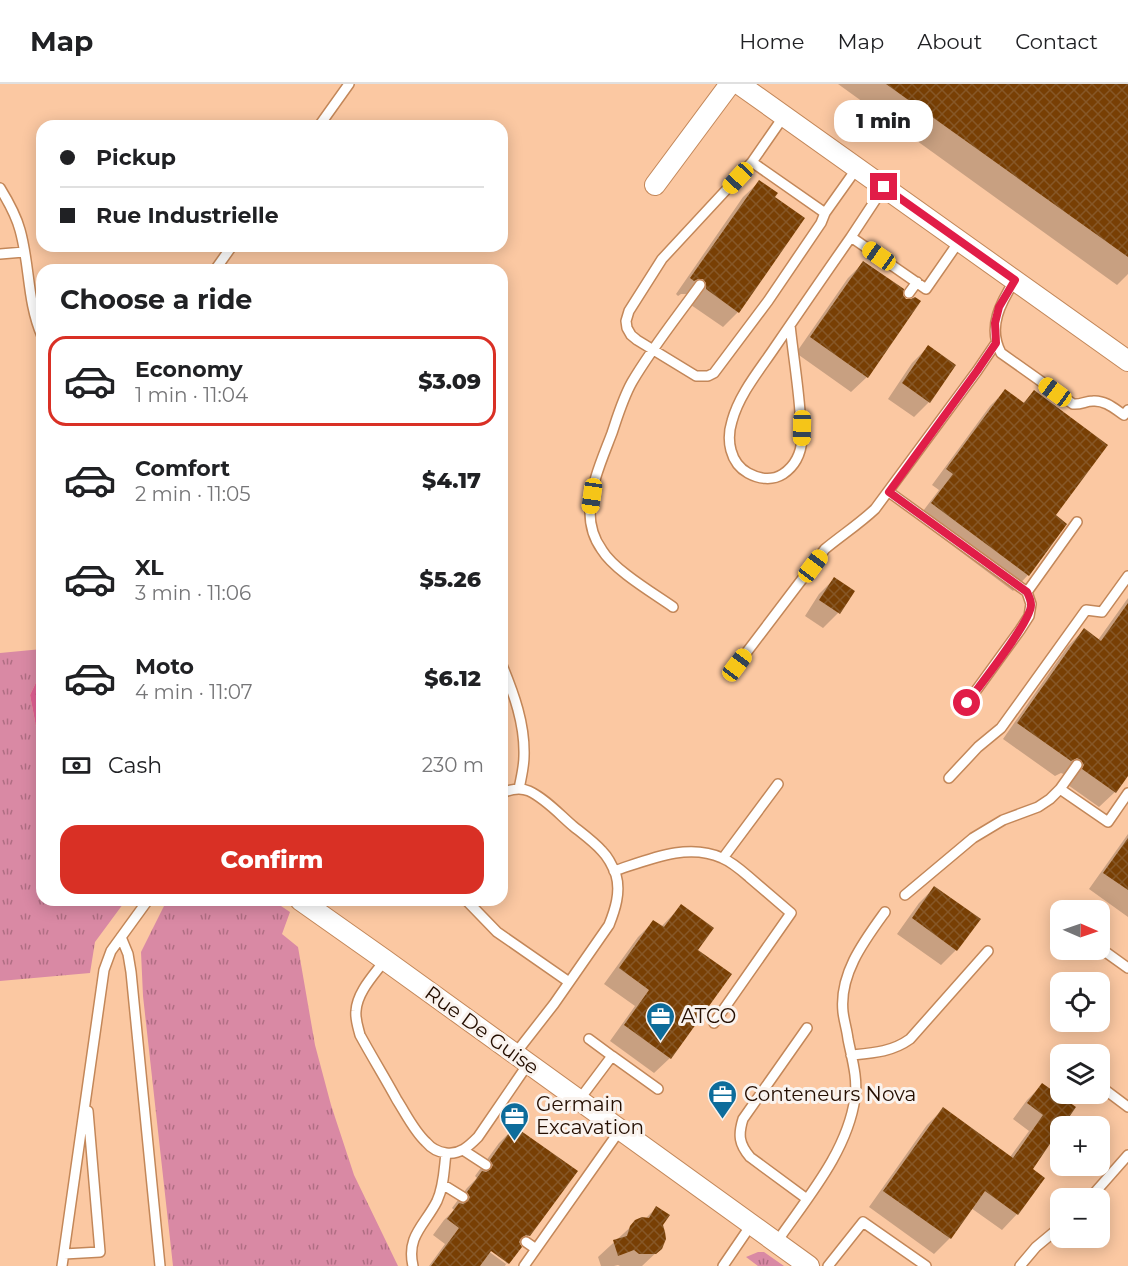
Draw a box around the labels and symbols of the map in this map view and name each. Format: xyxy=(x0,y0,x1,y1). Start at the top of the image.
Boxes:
callout: 1 min xyxy=(834,100,934,142)
car xyxy=(719,159,757,197)
route end xyxy=(870,173,897,200)
car xyxy=(859,238,899,274)
car xyxy=(1035,374,1075,410)
car xyxy=(793,410,811,446)
car xyxy=(581,477,603,515)
car xyxy=(795,546,831,586)
car xyxy=(719,645,755,685)
route start xyxy=(953,689,980,716)
north arrow xyxy=(1050,900,1110,960)
street label: Rue De Guise xyxy=(420,981,544,1079)
office icon: ATCO xyxy=(644,1000,676,1042)
place label: ATCO xyxy=(681,1004,736,1028)
office icon: Conteneurs Nova xyxy=(707,1078,739,1120)
place label: Conteneurs Nova xyxy=(744,1082,916,1106)
place label: Germain Excavation xyxy=(536,1092,644,1139)
office icon: Germain Excavation xyxy=(499,1100,531,1142)

